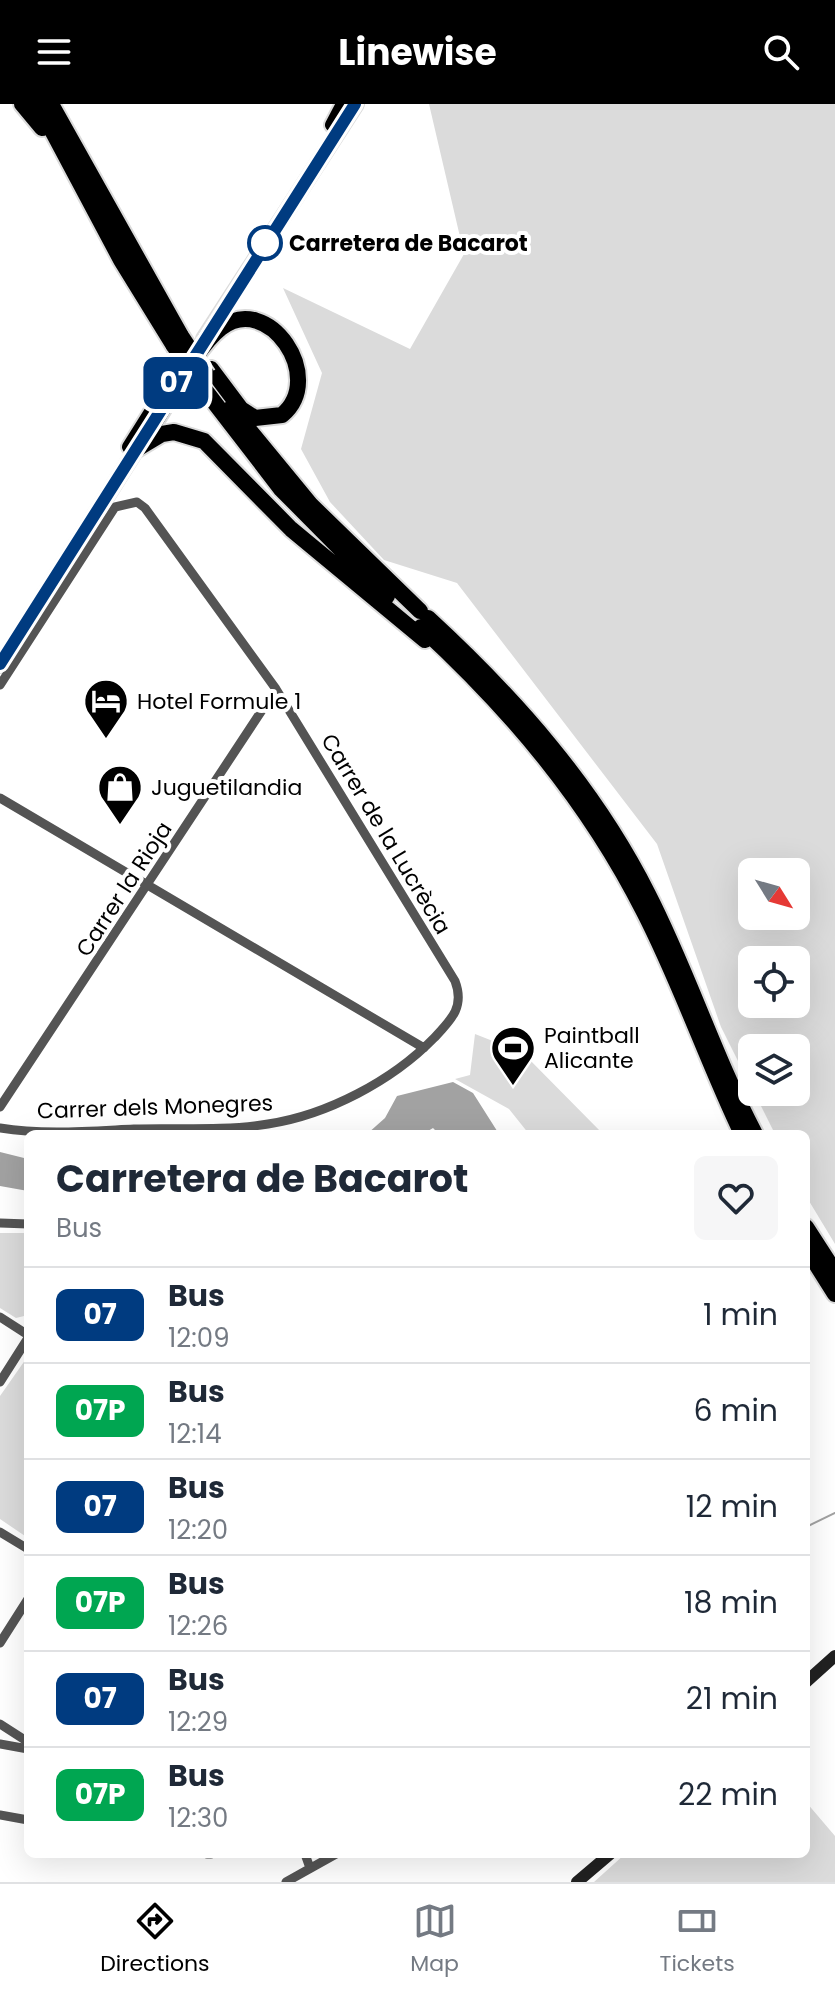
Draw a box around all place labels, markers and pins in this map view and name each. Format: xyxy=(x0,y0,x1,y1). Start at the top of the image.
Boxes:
marker: Carretera de Bacarot xyxy=(248,226,282,260)
place label: Carretera de Bacarot xyxy=(289,228,528,259)
hotel icon: Hotel Formule 1 xyxy=(82,677,130,740)
place label: Hotel Formule 1 xyxy=(137,686,301,717)
shop icon: Juguetilandia xyxy=(96,763,144,826)
place label: Juguetilandia xyxy=(151,772,302,803)
place label: Paintball Alicante xyxy=(544,1020,640,1076)
sports icon: Paintball Alicante xyxy=(489,1024,537,1087)

